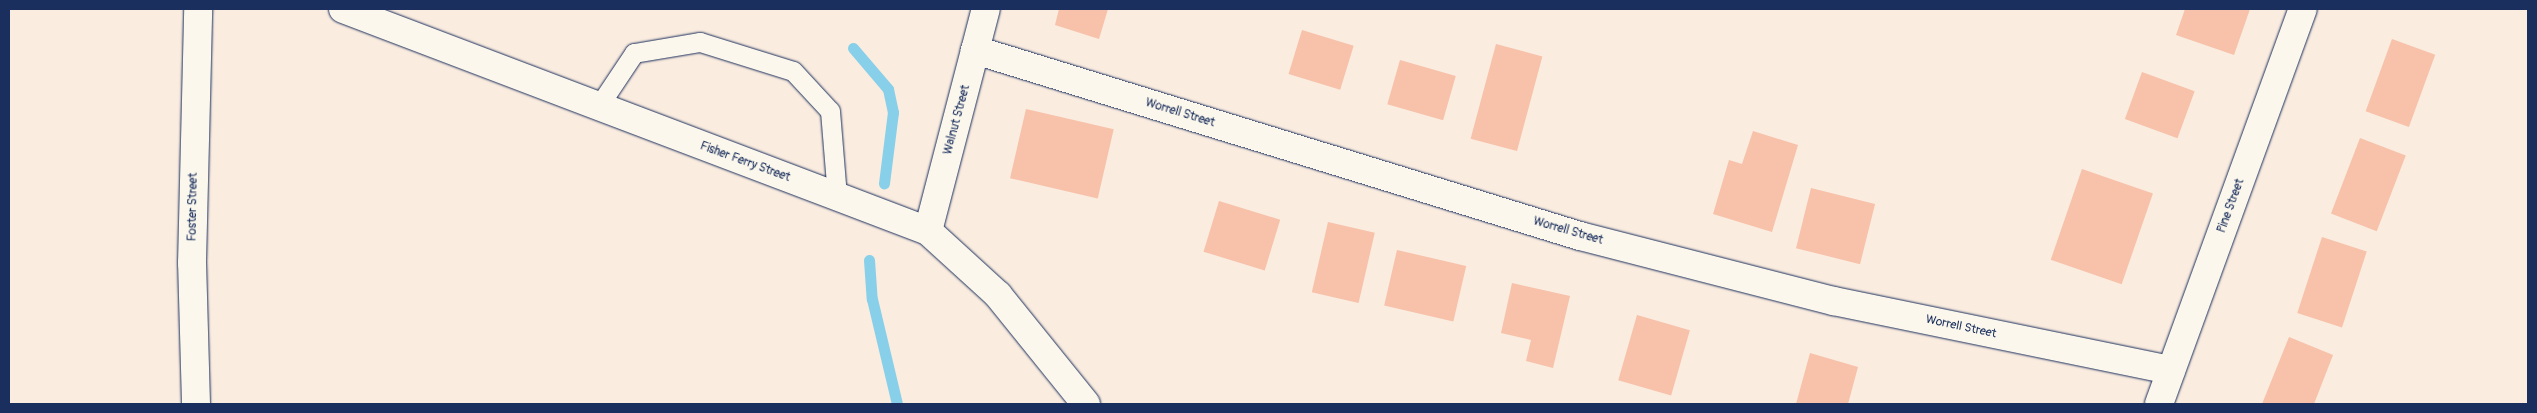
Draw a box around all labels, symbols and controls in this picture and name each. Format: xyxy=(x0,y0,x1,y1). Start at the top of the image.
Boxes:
street label: Walnut Street xyxy=(941,84,973,156)
street label: Worrell Street xyxy=(1144,96,1216,130)
street label: Fisher Ferry Street xyxy=(698,139,792,185)
street label: Foster Street xyxy=(185,173,201,241)
street label: Pine Street xyxy=(2215,177,2247,235)
street label: Worrell Street xyxy=(1532,214,1604,248)
street label: Worrell Street xyxy=(1924,312,1998,342)

